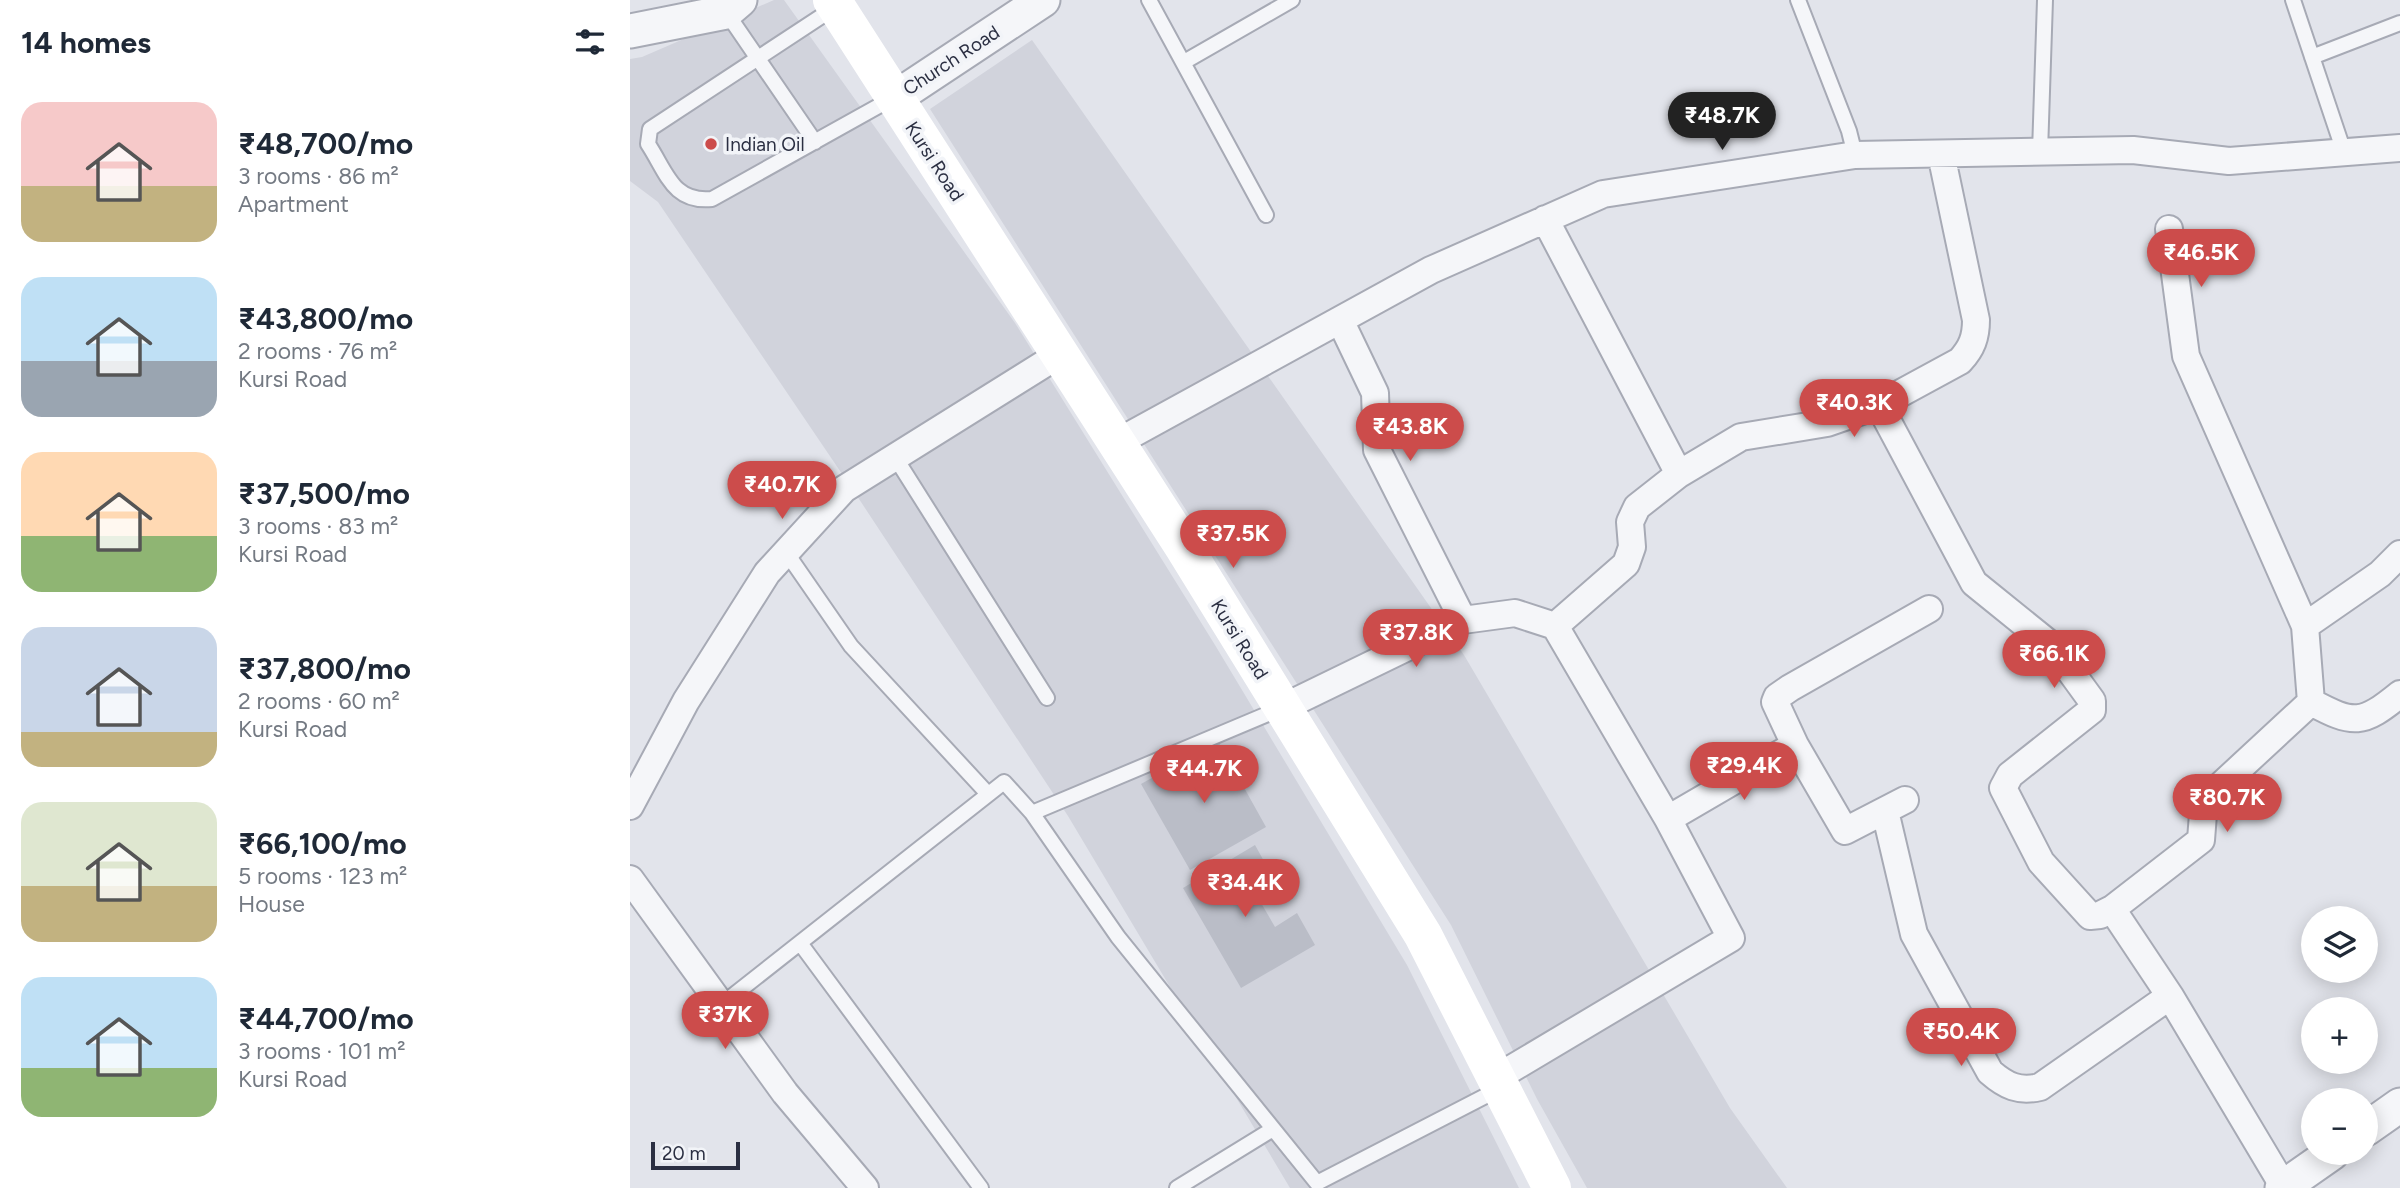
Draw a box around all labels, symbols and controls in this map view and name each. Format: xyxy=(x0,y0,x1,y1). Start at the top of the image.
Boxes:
street label: Church Road xyxy=(899,21,1004,100)
icon: filters xyxy=(571,23,609,61)
text: 14 homes xyxy=(21,24,151,61)
pin: ₹48.7K xyxy=(1665,92,1779,152)
text: ₹48.7K xyxy=(1684,101,1760,129)
street label: Kursi Road xyxy=(900,117,969,205)
text: ₹48,700/mo xyxy=(238,125,413,162)
icon: home xyxy=(77,130,161,214)
place label: Indian Oil xyxy=(725,133,805,156)
marker: Indian Oil xyxy=(703,136,719,152)
text: 3 rooms · 86 m² xyxy=(238,162,399,190)
text: Apartment xyxy=(238,190,349,218)
pin: ₹46.5K xyxy=(2144,230,2258,289)
text: ₹46.5K xyxy=(2163,238,2239,266)
text: ₹43,800/mo xyxy=(238,300,413,337)
icon: home xyxy=(77,305,161,389)
text: 2 rooms · 76 m² xyxy=(238,337,397,365)
text: Kursi Road xyxy=(238,365,347,393)
pin: ₹40.3K xyxy=(1797,380,1911,439)
text: ₹40.3K xyxy=(1815,388,1893,416)
pin: ₹43.8K xyxy=(1353,404,1467,463)
text: ₹43.8K xyxy=(1372,412,1448,440)
pin: ₹40.7K xyxy=(725,462,839,521)
text: ₹40.7K xyxy=(743,470,821,498)
text: ₹37,500/mo xyxy=(238,475,410,512)
icon: home xyxy=(77,480,161,564)
pin: ₹37.5K xyxy=(1176,510,1290,570)
text: 3 rooms · 83 m² xyxy=(238,512,398,540)
text: ₹37.5K xyxy=(1196,519,1270,547)
text: Kursi Road xyxy=(238,540,347,568)
street label: Kursi Road xyxy=(1206,595,1273,684)
pin: ₹37.8K xyxy=(1359,610,1473,669)
text: ₹37.8K xyxy=(1379,618,1453,646)
pin: ₹66.1K xyxy=(1997,630,2111,690)
text: ₹66.1K xyxy=(2018,639,2090,667)
text: ₹37,800/mo xyxy=(238,650,411,687)
icon: home xyxy=(77,655,161,739)
text: 2 rooms · 60 m² xyxy=(238,687,400,715)
text: Kursi Road xyxy=(238,715,347,743)
pin: ₹29.4K xyxy=(1687,742,1801,802)
pin: ₹44.7K xyxy=(1147,746,1261,805)
text: ₹29.4K xyxy=(1706,751,1782,779)
text: ₹44.7K xyxy=(1166,754,1242,782)
pin: ₹80.7K xyxy=(2170,774,2284,834)
text: ₹80.7K xyxy=(2189,783,2265,811)
text: ₹66,100/mo xyxy=(238,825,407,862)
icon: home xyxy=(77,830,161,914)
pin: ₹34.4K xyxy=(1188,860,1302,919)
text: 5 rooms · 123 m² xyxy=(238,862,407,890)
text: ₹34.4K xyxy=(1207,868,1283,896)
text: House xyxy=(238,890,305,918)
map controls xyxy=(2301,906,2378,1165)
button: layers xyxy=(2301,906,2378,983)
pin: ₹37K xyxy=(684,992,766,1051)
button: + xyxy=(2301,997,2378,1074)
text: ₹44,700/mo xyxy=(238,1000,414,1037)
text: ₹37K xyxy=(698,1000,752,1028)
icon: home xyxy=(77,1005,161,1089)
pin: ₹50.4K xyxy=(1904,1009,2018,1068)
text: ₹50.4K xyxy=(1922,1017,2000,1045)
text: 3 rooms · 101 m² xyxy=(238,1037,405,1065)
text: Kursi Road xyxy=(238,1065,347,1093)
button: − xyxy=(2301,1088,2378,1165)
scale bar xyxy=(651,1139,740,1171)
text: 20 m xyxy=(662,1142,706,1165)

